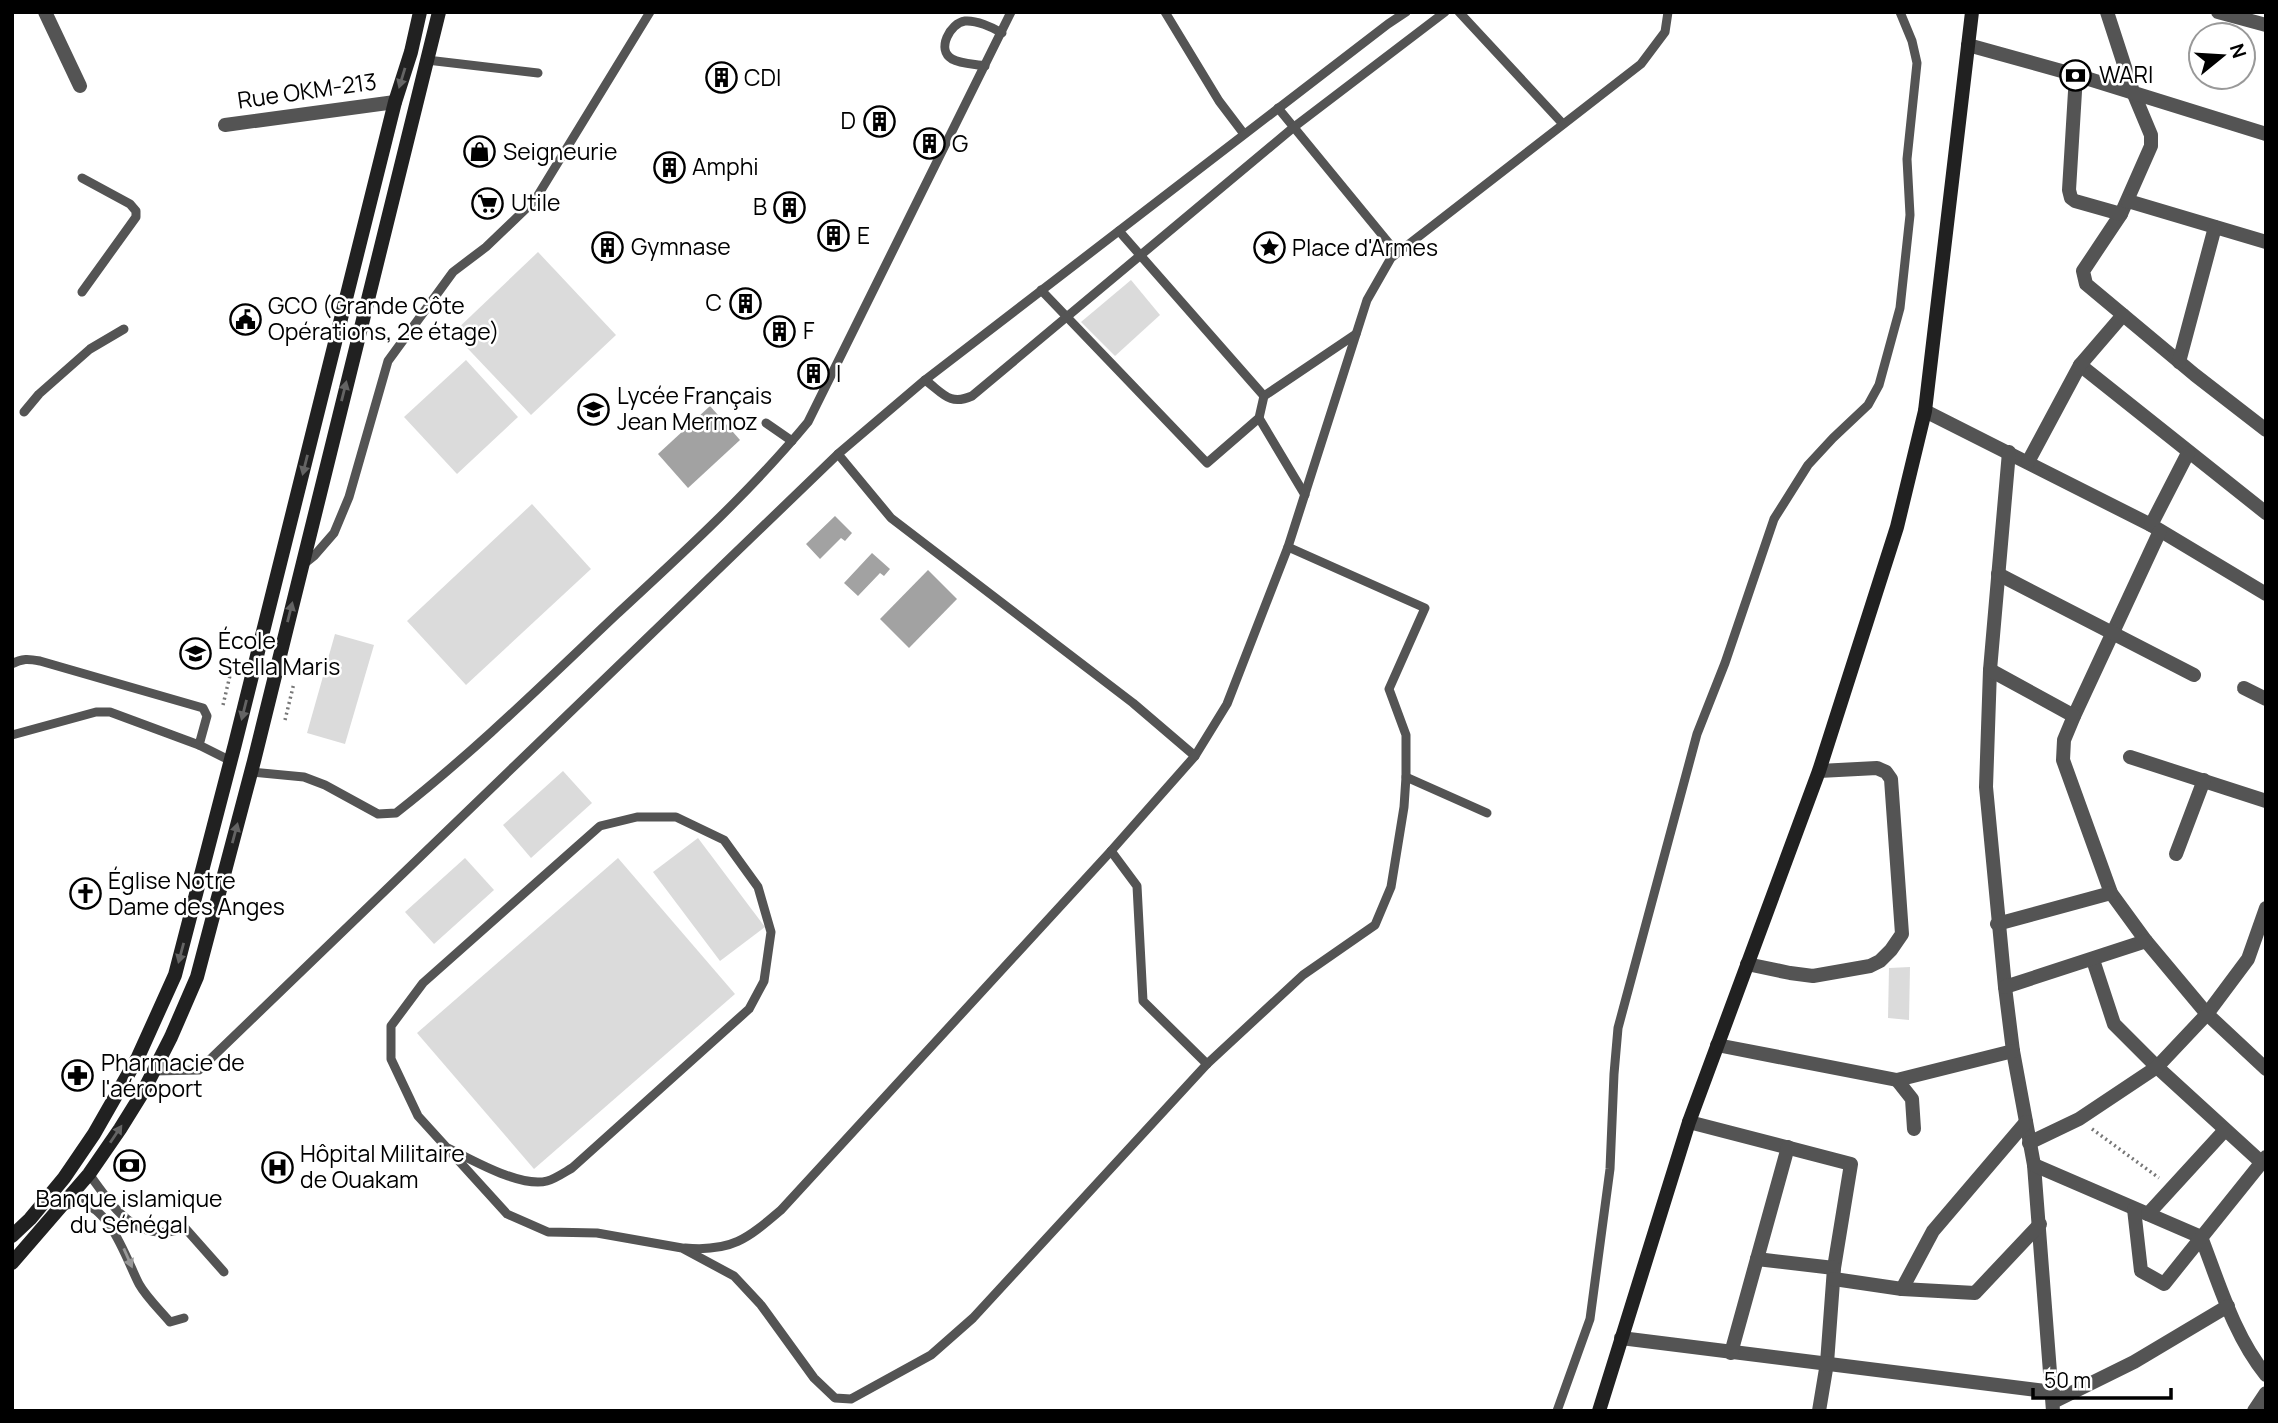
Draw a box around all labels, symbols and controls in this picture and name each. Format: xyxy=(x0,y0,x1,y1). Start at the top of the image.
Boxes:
north arrow xyxy=(2187,21,2257,91)
text: N xyxy=(2224,40,2253,61)
bank icon: WARI xyxy=(2059,58,2093,92)
place label: WARI xyxy=(2099,58,2153,90)
building icon: CDI xyxy=(704,61,738,95)
place label: CDI xyxy=(744,61,781,93)
street label: Rue OKM-213 xyxy=(235,64,379,116)
one-way arrow xyxy=(397,68,407,89)
place label: D xyxy=(841,104,856,136)
building icon: D xyxy=(862,104,896,138)
building icon: G xyxy=(912,127,946,161)
place label: G xyxy=(952,127,968,159)
shop icon: Seigneurie xyxy=(463,135,497,169)
place label: Seigneurie xyxy=(503,135,617,167)
building icon: Amphi xyxy=(652,150,686,184)
place label: Amphi xyxy=(692,150,759,182)
supermarket icon: Utile xyxy=(471,186,505,220)
place label: Utile xyxy=(511,186,561,218)
place label: B xyxy=(753,190,767,222)
building icon: B xyxy=(773,190,807,224)
building icon: E xyxy=(817,219,851,253)
place label: E xyxy=(857,219,870,251)
building icon: Gymnase xyxy=(591,230,625,264)
place label: Gymnase xyxy=(631,230,731,262)
place icon: Place d'Armes xyxy=(1252,231,1286,265)
place label: Place d'Armes xyxy=(1292,231,1438,263)
place label: C xyxy=(706,286,722,318)
building icon: C xyxy=(728,286,762,320)
place label: GCO (Grande Côte Opérations, 2e étage) xyxy=(268,289,499,347)
public building icon: GCO (Grande Côte Opérations, 2e étage) xyxy=(228,302,262,336)
building icon: F xyxy=(763,314,797,348)
place label: F xyxy=(803,314,815,346)
building icon: I xyxy=(796,357,830,391)
place label: I xyxy=(836,357,841,389)
place label: Lycée Français Jean Mermoz xyxy=(617,379,772,437)
one-way arrow xyxy=(339,380,350,402)
school or university icon: Lycée Français Jean Mermoz xyxy=(577,392,611,426)
one-way arrow xyxy=(299,454,310,476)
one-way arrow xyxy=(285,601,296,623)
place label: École Stella Maris xyxy=(218,624,340,682)
school or university icon: École Stella Maris xyxy=(178,637,212,671)
one-way arrow xyxy=(238,699,249,721)
one-way arrow xyxy=(230,822,241,844)
place label: Église Notre Dame des Anges xyxy=(108,864,285,922)
church icon: Église Notre Dame des Anges xyxy=(68,877,102,911)
one-way arrow xyxy=(175,943,186,965)
place label: Pharmacie de l'aéroport xyxy=(101,1046,245,1104)
pharmacy icon: Pharmacie de l'aéroport xyxy=(61,1059,95,1093)
one-way arrow xyxy=(110,1124,123,1144)
place label: Hôpital Militaire de Ouakam xyxy=(300,1137,465,1195)
bank icon: Banque islamique du Sénégal xyxy=(112,1148,146,1182)
hospital icon: Hôpital Militaire de Ouakam xyxy=(260,1150,294,1184)
place label: Banque islamique du Sénégal xyxy=(35,1182,223,1240)
one-way arrow xyxy=(122,1248,134,1268)
scale bar xyxy=(2033,1356,2171,1400)
text: 50 m xyxy=(2044,1366,2091,1394)

